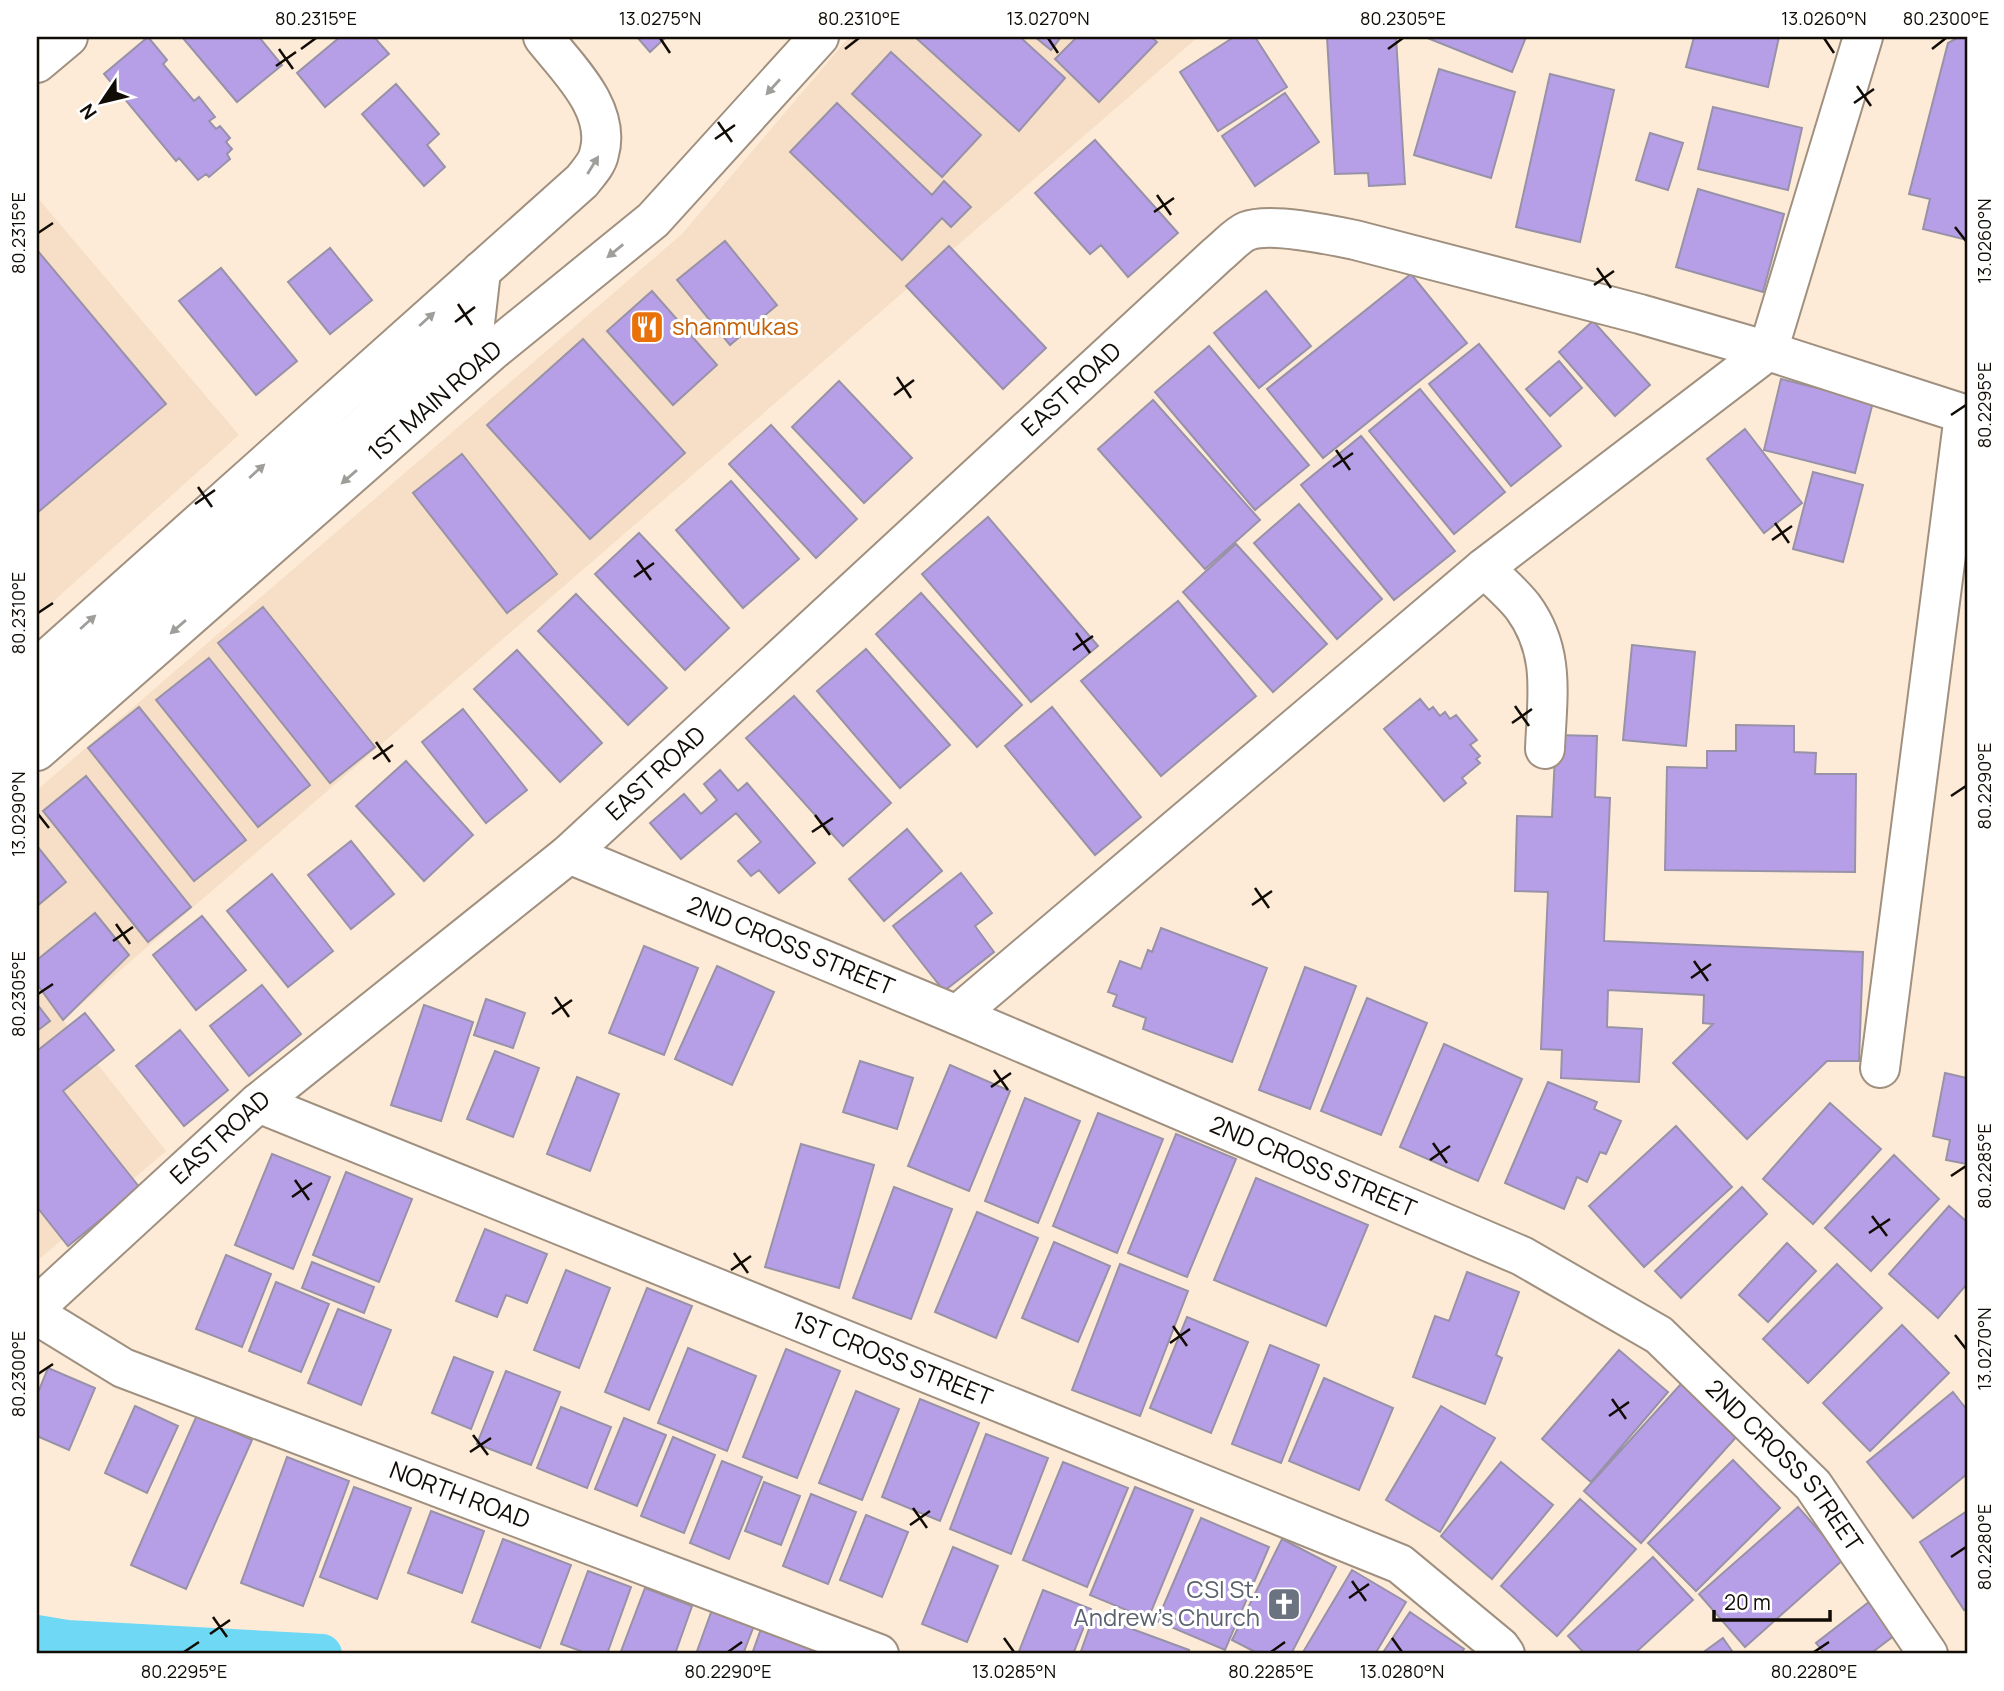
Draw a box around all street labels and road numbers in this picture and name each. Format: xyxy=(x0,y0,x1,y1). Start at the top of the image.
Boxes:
street label: 1ST MAIN ROAD xyxy=(360,332,508,468)
street label: EAST ROAD xyxy=(1013,334,1128,443)
street label: EAST ROAD xyxy=(598,718,712,827)
street label: 2ND CROSS STREET xyxy=(683,887,900,1003)
street label: EAST ROAD xyxy=(162,1082,276,1191)
street label: 2ND CROSS STREET xyxy=(1205,1107,1422,1224)
street label: 1ST CROSS STREET xyxy=(788,1302,998,1413)
street label: 2ND CROSS STREET xyxy=(1699,1371,1872,1558)
street label: NORTH ROAD xyxy=(385,1452,535,1536)

